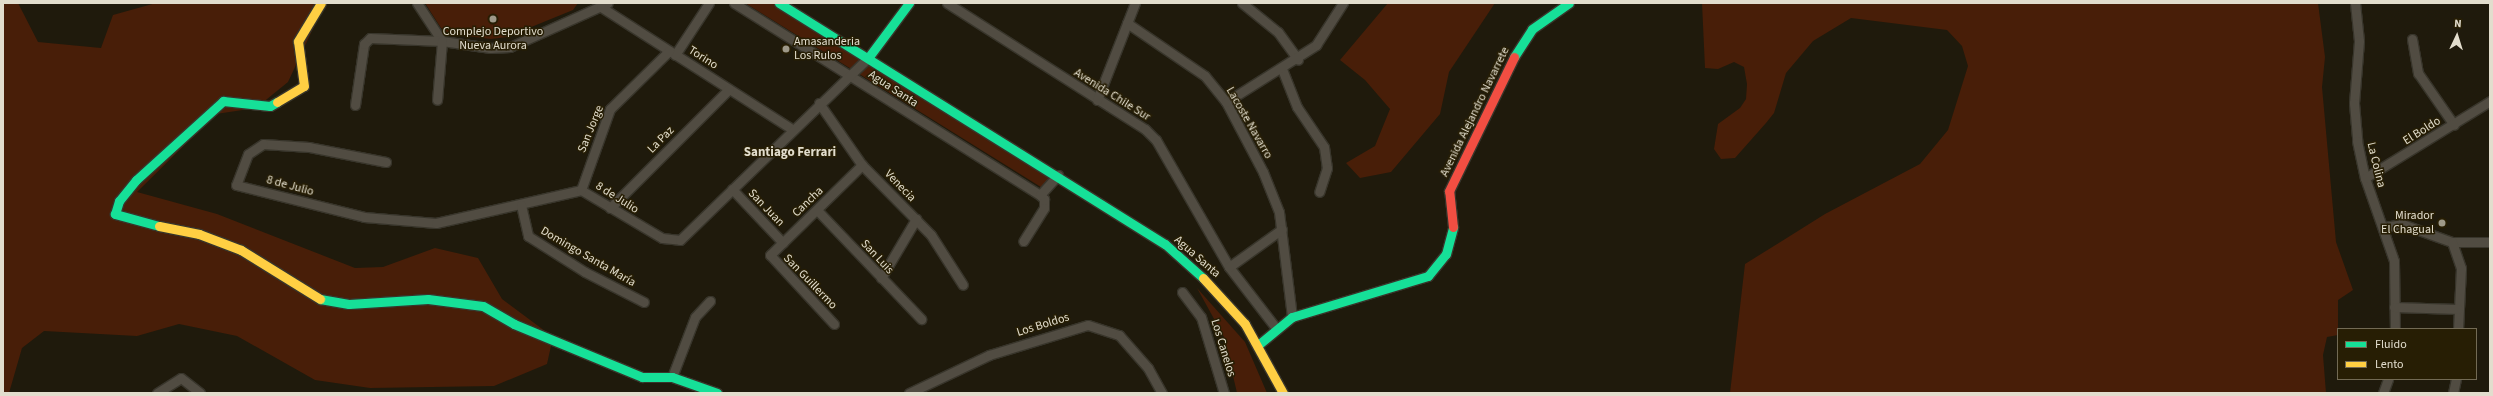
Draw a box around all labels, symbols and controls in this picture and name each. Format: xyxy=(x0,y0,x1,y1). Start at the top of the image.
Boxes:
marker: Complejo Deportivo Nueva Aurora xyxy=(488,14,498,24)
north arrow xyxy=(2437,16,2477,56)
text: N xyxy=(2454,16,2462,31)
place label: Complejo Deportivo Nueva Aurora xyxy=(443,25,543,53)
place label: Amasanderia Los Rulos xyxy=(794,35,860,63)
street label: Torino xyxy=(685,43,721,73)
marker: Amasanderia Los Rulos xyxy=(781,44,791,54)
street label: Avenida Alejandro Navarrete xyxy=(1437,45,1513,179)
street label: Avenida Chile Sur xyxy=(1071,66,1153,124)
street label: Agua Santa xyxy=(865,68,921,110)
street label: Lacoste Navarro xyxy=(1223,85,1275,161)
street label: San Jorge xyxy=(575,103,607,155)
street label: El Boldo xyxy=(2401,114,2443,148)
street label: La Paz xyxy=(645,124,677,156)
street label: La Colina xyxy=(2363,141,2389,189)
district label: Santiago Ferrari xyxy=(744,144,836,160)
street label: Venecia xyxy=(881,167,919,205)
street label: 8 de Julio xyxy=(265,173,315,199)
street label: 8 de Julio xyxy=(593,179,641,217)
street label: Cancha xyxy=(790,184,826,220)
street label: San Juan xyxy=(745,186,787,230)
place label: Mirador El Chagual xyxy=(2381,209,2434,237)
marker: Mirador El Chagual xyxy=(2437,218,2447,228)
street label: Domingo Santa María xyxy=(538,224,638,290)
street label: Agua Santa xyxy=(1171,233,1223,281)
street label: San Luis xyxy=(858,237,896,277)
street label: San Guillermo xyxy=(780,251,840,313)
street label: Los Boldos xyxy=(1015,310,1071,340)
street label: Los Canelos xyxy=(1207,317,1239,379)
legend xyxy=(2337,328,2477,380)
text: Fluido xyxy=(2375,336,2407,353)
text: Lento xyxy=(2375,356,2404,373)

